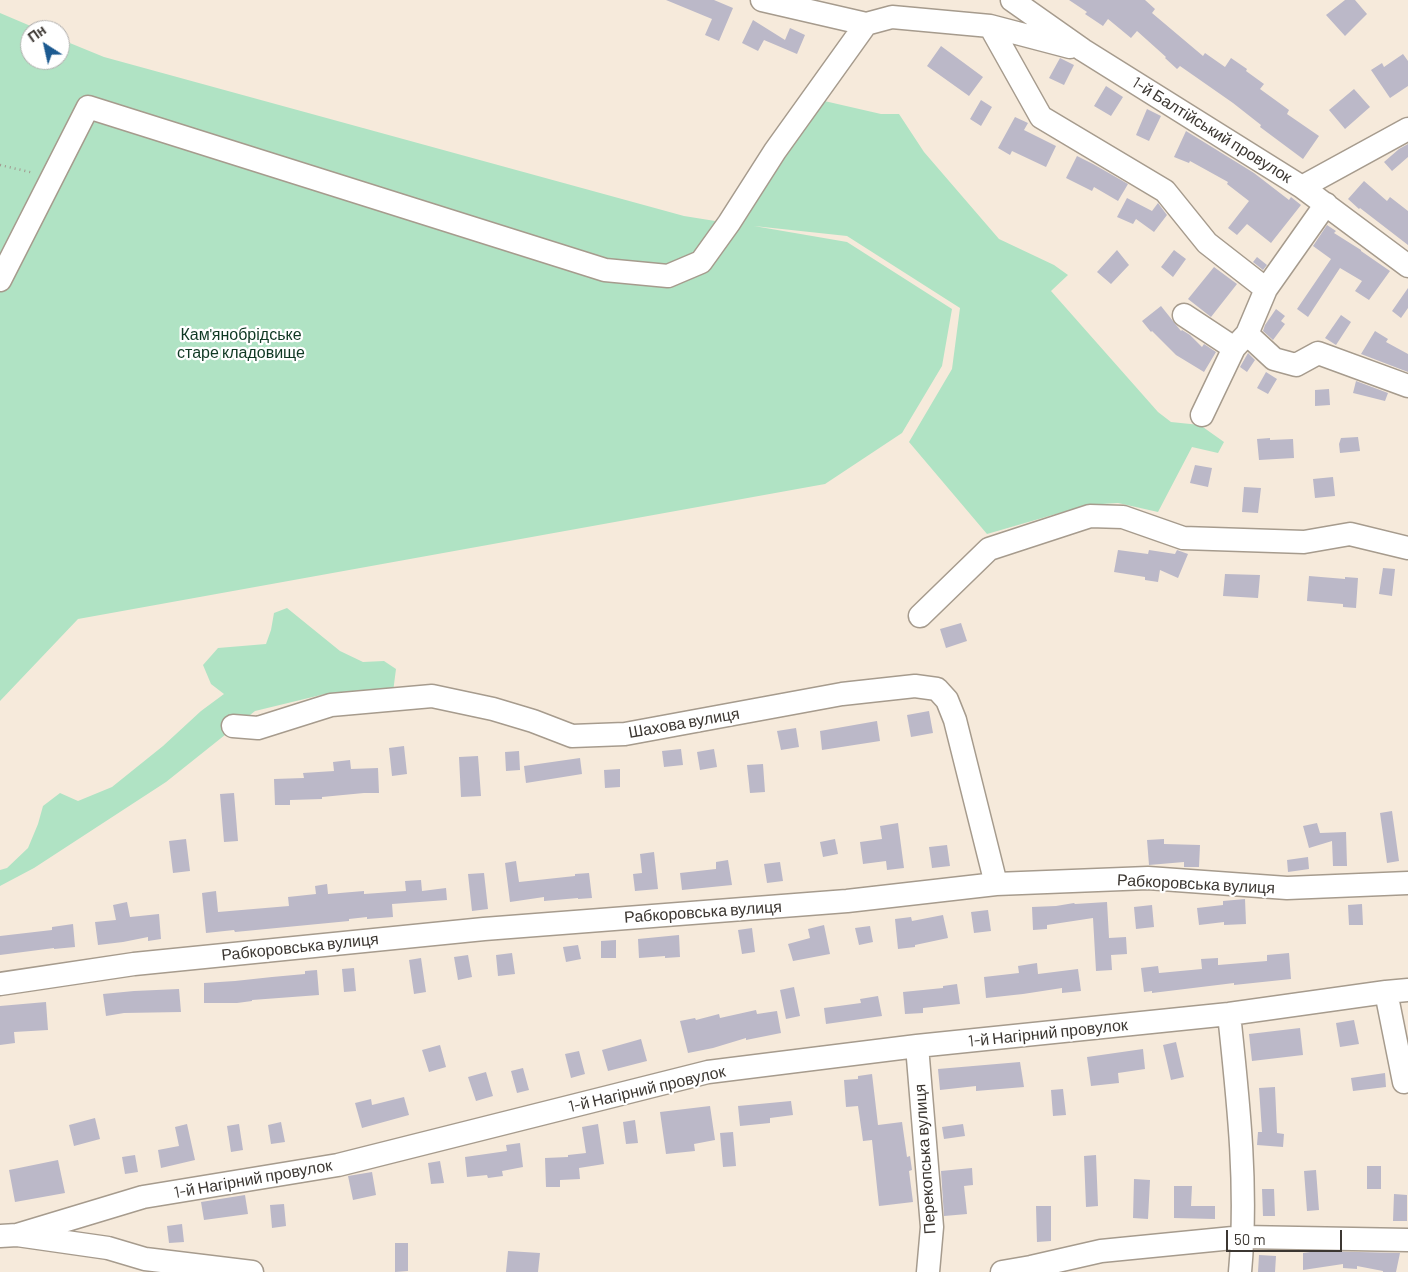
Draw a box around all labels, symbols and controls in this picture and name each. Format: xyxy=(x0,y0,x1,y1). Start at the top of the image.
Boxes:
north arrow xyxy=(20,20,70,70)
text: Пн xyxy=(24,21,49,45)
street label: 1-й Балтійський провулок xyxy=(1129,73,1295,187)
park label: Кам'янобрідське старе кладовище xyxy=(177,325,305,363)
street label: Шахова вулиця xyxy=(627,704,741,742)
street label: Рабкоровська вулиця xyxy=(1117,870,1275,898)
street label: Рабкоровська вулиця xyxy=(623,897,783,927)
street label: Рабкоровська вулиця xyxy=(220,929,380,965)
street label: 1-й Нагірний провулок xyxy=(967,1015,1129,1051)
street label: 1-й Нагірний провулок xyxy=(567,1062,727,1116)
street label: Перекопська вулиця xyxy=(910,1083,940,1235)
street label: 1-й Нагірний провулок xyxy=(172,1156,334,1202)
scale bar xyxy=(1228,1220,1344,1252)
text: 50 m xyxy=(1234,1230,1266,1248)

